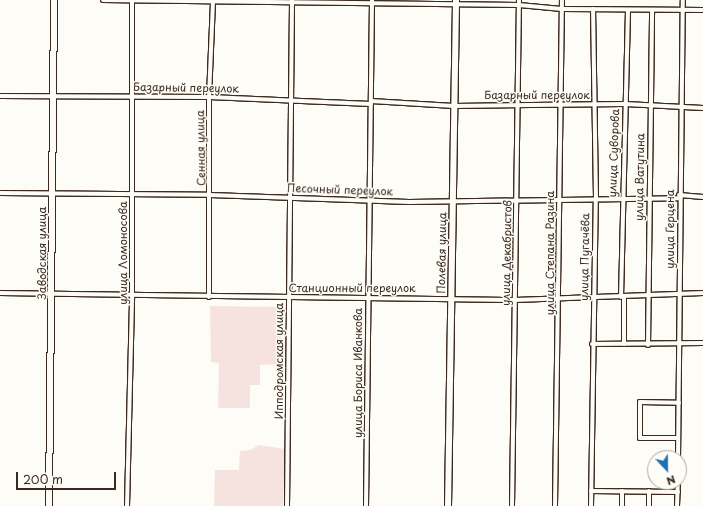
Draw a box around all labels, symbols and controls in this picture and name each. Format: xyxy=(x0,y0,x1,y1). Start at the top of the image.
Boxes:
street label: Базарный переулок xyxy=(133,80,239,96)
street label: Базарный переулок xyxy=(484,88,590,102)
street label: улица Суворова xyxy=(606,108,622,198)
street label: Сенная улица xyxy=(194,110,208,186)
street label: улица Ватутина xyxy=(633,133,647,221)
street label: Песочный переулок xyxy=(287,182,393,198)
street label: улица Герцена xyxy=(663,189,677,269)
street label: улица Степана Разина xyxy=(543,190,557,316)
street label: улица Декабристов xyxy=(499,200,515,306)
street label: улица Ломоносова xyxy=(116,201,130,305)
street label: Заводская улица xyxy=(35,206,49,300)
street label: Полевая улица xyxy=(435,212,449,294)
street label: улица Пугачёва xyxy=(578,213,592,301)
street label: Станционный переулок xyxy=(288,281,416,295)
street label: Ипподромская улица xyxy=(272,302,286,420)
street label: улица Бориса Иванкова xyxy=(351,306,365,440)
north arrow xyxy=(647,450,687,490)
scale bar xyxy=(18,464,118,490)
text: 200 m xyxy=(23,470,63,488)
text: N xyxy=(664,471,679,490)

